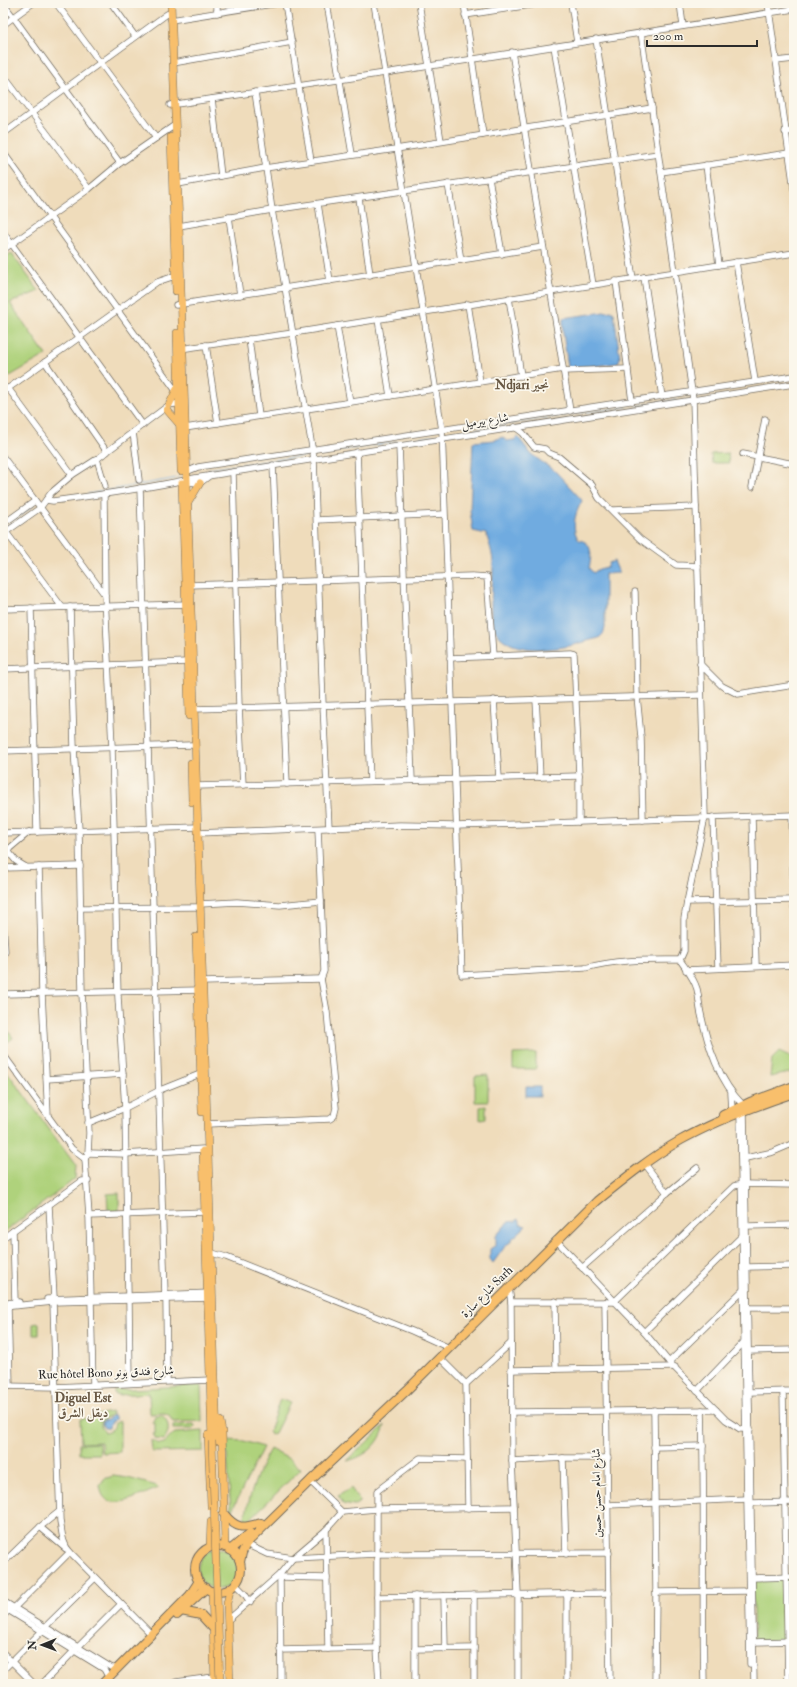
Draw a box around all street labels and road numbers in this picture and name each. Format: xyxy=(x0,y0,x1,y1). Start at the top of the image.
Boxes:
street label: شارع بيرميل xyxy=(460,410,510,435)
street label: شارع سارة Sarh xyxy=(458,1263,519,1323)
street label: Rue hôtel Bono شارع فندق بونو xyxy=(38,1363,175,1386)
street label: شارع امام حسن حسين xyxy=(589,1448,608,1538)

